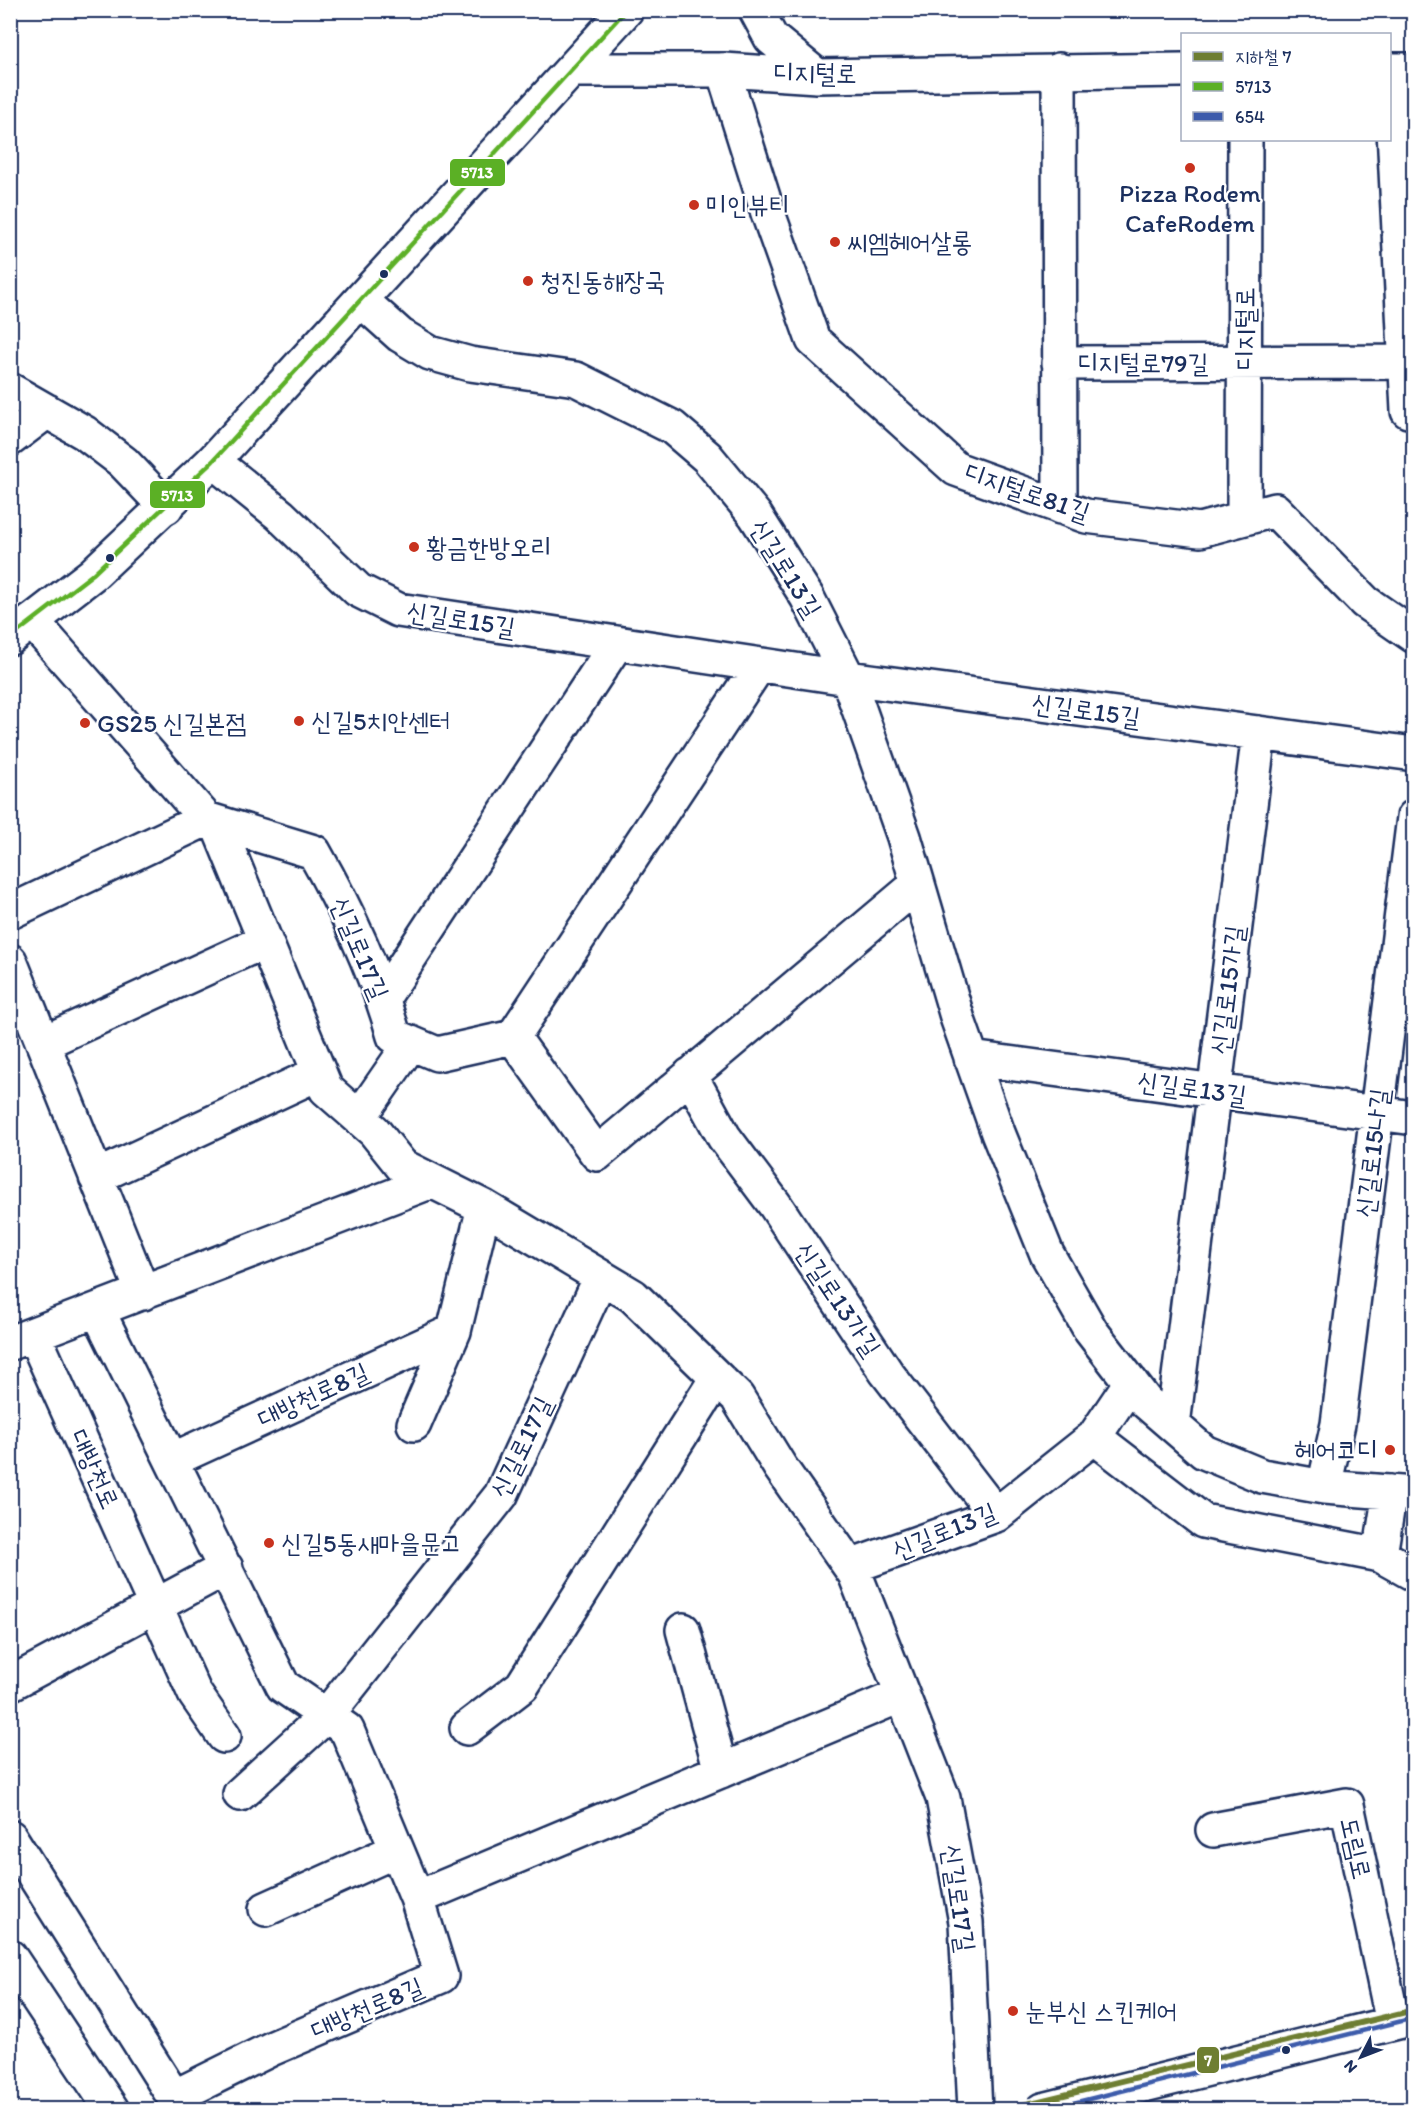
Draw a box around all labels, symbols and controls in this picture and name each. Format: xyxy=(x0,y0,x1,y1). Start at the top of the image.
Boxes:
legend xyxy=(1181,33,1391,141)
text: 지하철 7 xyxy=(1235,46,1292,68)
street label: 디지털로 xyxy=(773,56,857,90)
text: 5713 xyxy=(1235,76,1272,98)
text: 654 xyxy=(1235,106,1265,128)
line badge: 5713 xyxy=(449,158,506,187)
marker: Pizza Rodem CafeRodem xyxy=(1183,161,1197,175)
text: 5713 xyxy=(461,163,494,182)
place label: Pizza Rodem CafeRodem xyxy=(1119,177,1261,239)
place label: 미인뷰티 xyxy=(706,189,790,221)
marker: 미인뷰티 xyxy=(687,198,701,212)
place label: 씨엠헤어살롱 xyxy=(847,226,973,258)
marker: 씨엠헤어살롱 xyxy=(828,235,842,249)
place label: 청진동해장국 xyxy=(540,265,666,297)
unlabelled marker xyxy=(378,268,390,280)
marker: 청진동해장국 xyxy=(521,274,535,288)
street label: 디지털로 xyxy=(1229,287,1261,371)
street label: 디지털로79길 xyxy=(1077,347,1209,379)
street label: 디지털로81길 xyxy=(960,456,1094,528)
line badge: 5713 xyxy=(149,480,206,509)
text: 5713 xyxy=(161,486,194,505)
street label: 신길로13길 xyxy=(743,513,829,623)
place label: 황금한방오리 xyxy=(426,531,552,563)
marker: 황금한방오리 xyxy=(407,540,421,554)
unlabelled marker xyxy=(104,552,116,564)
street label: 신길로15길 xyxy=(404,595,518,643)
street label: 신길로15길 xyxy=(1030,687,1142,733)
place label: 신길5치안센터 xyxy=(311,705,450,737)
place label: GS25 신길본점 xyxy=(97,707,246,739)
marker: 신길5치안센터 xyxy=(292,714,306,728)
marker: GS25 신길본점 xyxy=(78,716,92,730)
street label: 신길로17길 xyxy=(324,892,396,1004)
street label: 신길로15가길 xyxy=(1203,923,1251,1057)
street label: 신길로13길 xyxy=(1135,1065,1249,1112)
street label: 신길로15나길 xyxy=(1348,1086,1396,1220)
street label: 신길로13가길 xyxy=(788,1236,888,1362)
street label: 대방천로8길 xyxy=(252,1355,374,1435)
street label: 신길로17길 xyxy=(483,1391,559,1503)
street label: 대방천로 xyxy=(63,1424,127,1514)
place label: 헤어코디 xyxy=(1294,1434,1378,1466)
marker: 헤어코디 xyxy=(1383,1443,1397,1457)
street label: 신길로13길 xyxy=(887,1496,1001,1566)
place label: 신길5동새마을문고 xyxy=(281,1527,462,1559)
marker: 신길5동새마을문고 xyxy=(262,1536,276,1550)
street label: 도림로 xyxy=(1333,1814,1379,1882)
street label: 신길로17길 xyxy=(936,1842,982,1954)
street label: 대방천로8길 xyxy=(306,1970,428,2046)
place label: 눈부신 스킨케어 xyxy=(1025,1995,1177,2027)
marker: 눈부신 스킨케어 xyxy=(1006,2004,1020,2018)
north arrow xyxy=(1331,2027,1391,2087)
unlabelled marker xyxy=(1280,2044,1292,2056)
line badge: 7 xyxy=(1196,2046,1220,2074)
text: 7 xyxy=(1203,2051,1212,2070)
text: N xyxy=(1340,2056,1361,2077)

